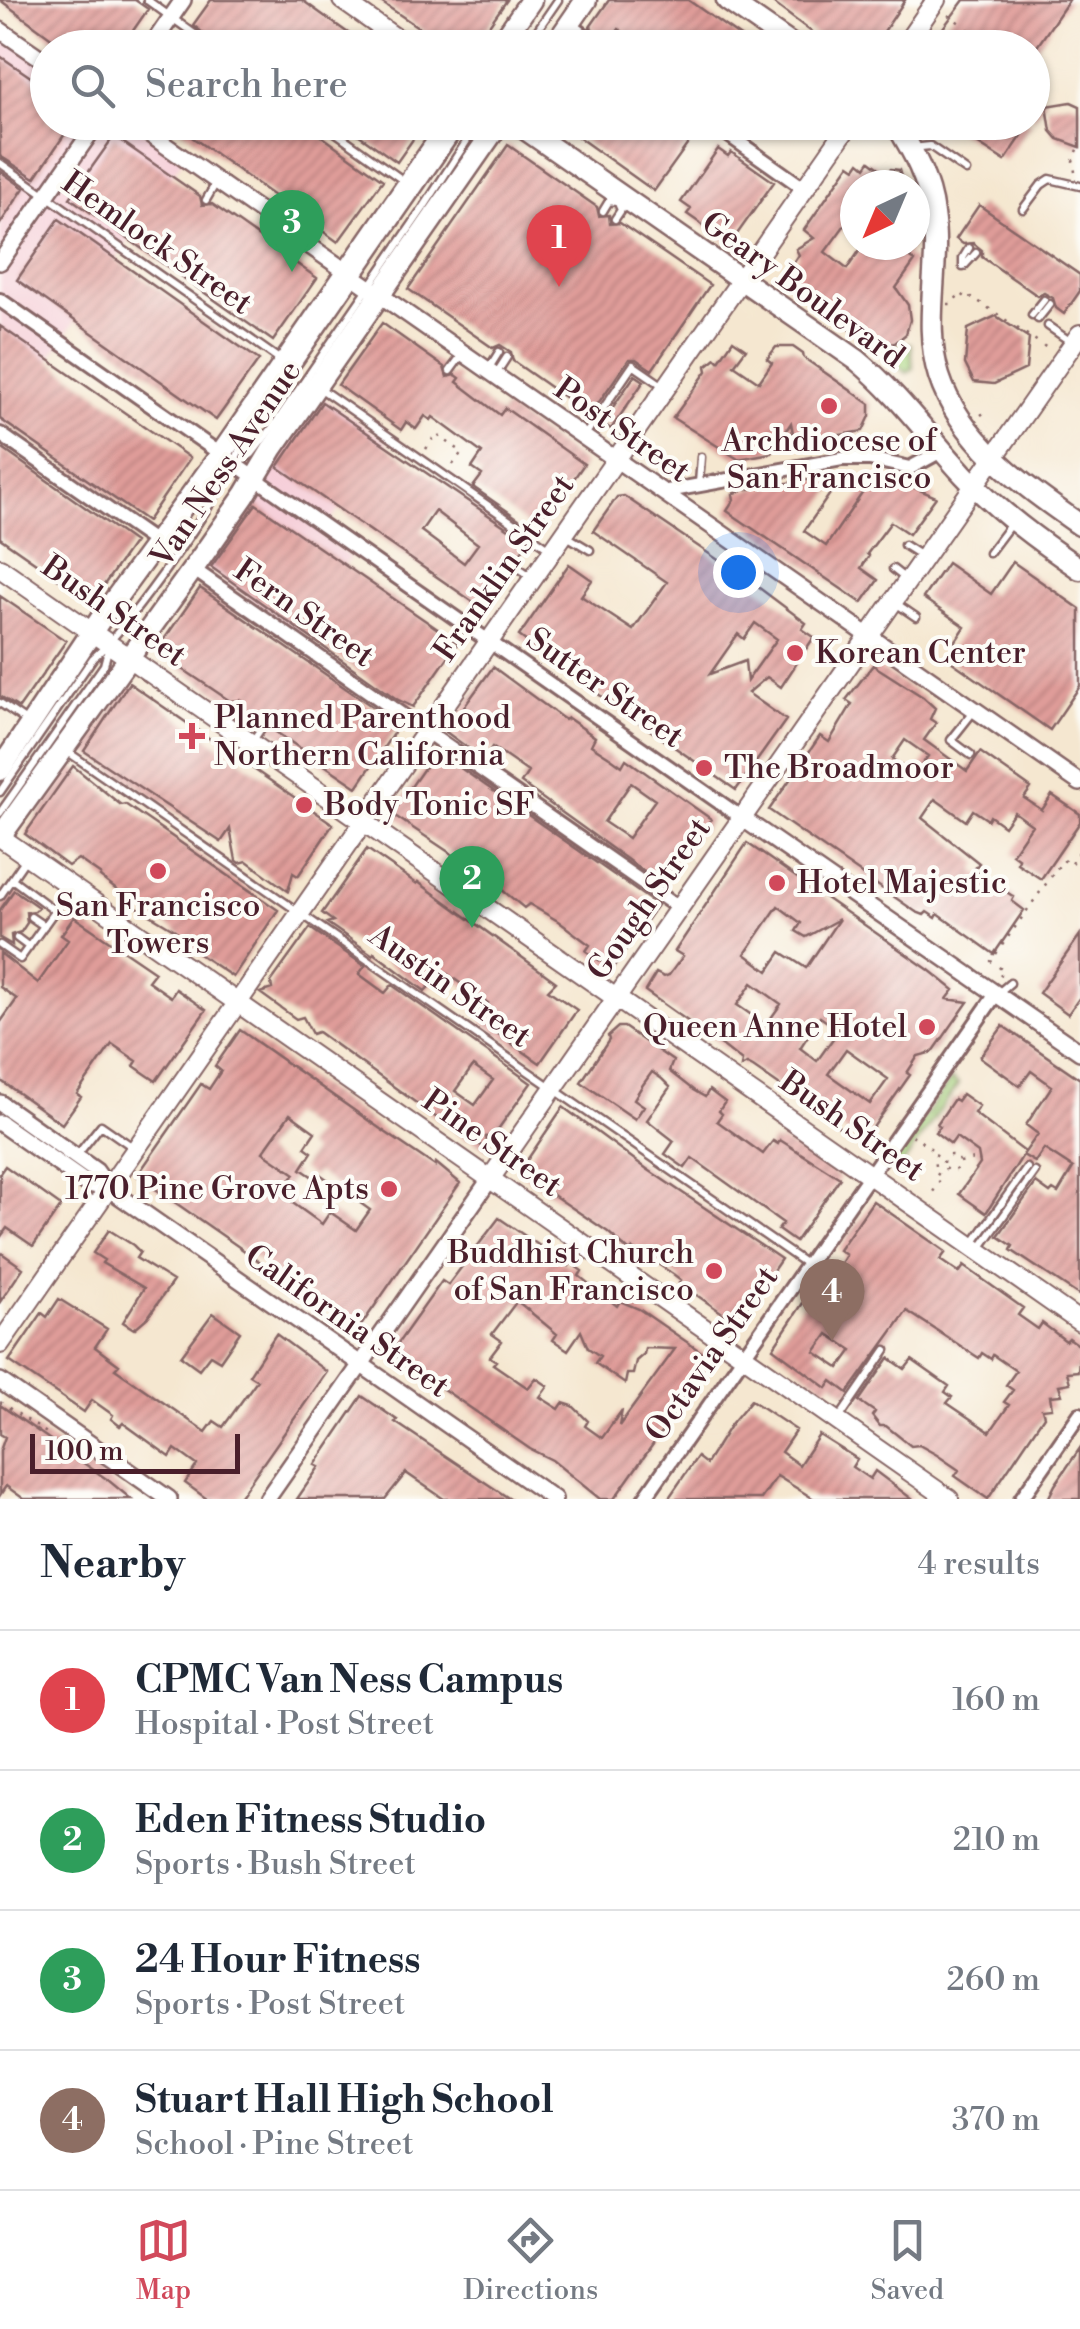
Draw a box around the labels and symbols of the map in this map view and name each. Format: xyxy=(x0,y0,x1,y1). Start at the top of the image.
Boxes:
street label: Hemlock Street xyxy=(54,162,260,324)
north arrow xyxy=(840,170,930,260)
pin: 3 xyxy=(260,190,324,272)
street label: Geary Boulevard xyxy=(694,203,912,377)
pin: 1 xyxy=(526,204,592,287)
street label: Van Ness Avenue xyxy=(141,353,310,576)
street label: Post Street xyxy=(546,369,698,491)
marker: Archdiocese of San Francisco xyxy=(818,395,840,417)
place label: Archdiocese of San Francisco xyxy=(720,421,938,498)
street label: Franklin Street xyxy=(425,467,583,669)
street label: Bush Street xyxy=(33,546,194,675)
your location xyxy=(713,547,764,598)
street label: Fern Street xyxy=(226,550,382,676)
street label: Sutter Street xyxy=(519,619,691,757)
place label: Korean Center xyxy=(815,633,1026,673)
marker: Korean Center xyxy=(784,642,806,664)
place label: Planned Parenthood Northern California xyxy=(214,698,511,775)
marker: Planned Parenthood Northern California xyxy=(179,723,205,749)
place label: The Broadmoor xyxy=(724,748,954,788)
marker: The Broadmoor xyxy=(693,757,715,779)
place label: Body Tonic SF xyxy=(323,785,535,825)
marker: Body Tonic SF xyxy=(293,794,315,816)
street label: Gough Street xyxy=(578,810,720,988)
pin: 2 xyxy=(440,846,504,928)
marker: San Francisco Towers xyxy=(147,860,169,882)
place label: Hotel Majestic xyxy=(797,863,1007,903)
marker: Hotel Majestic xyxy=(766,872,788,894)
place label: San Francisco Towers xyxy=(56,886,260,963)
street label: Austin Street xyxy=(360,915,539,1056)
place label: Queen Anne Hotel xyxy=(643,1007,908,1047)
marker: Queen Anne Hotel xyxy=(916,1016,938,1038)
street label: Bush Street xyxy=(771,1061,932,1190)
street label: Pine Street xyxy=(415,1080,569,1206)
place label: 1770 Pine Grove Apts xyxy=(65,1169,369,1209)
marker: 1770 Pine Grove Apts xyxy=(378,1178,400,1200)
place label: Buddhist Church of San Francisco xyxy=(446,1233,694,1310)
street label: California Street xyxy=(237,1236,457,1406)
pin: 4 xyxy=(800,1258,864,1341)
street label: Octavia Street xyxy=(637,1259,787,1449)
marker: Buddhist Church of San Francisco xyxy=(703,1260,725,1282)
scale bar xyxy=(30,1429,240,1474)

